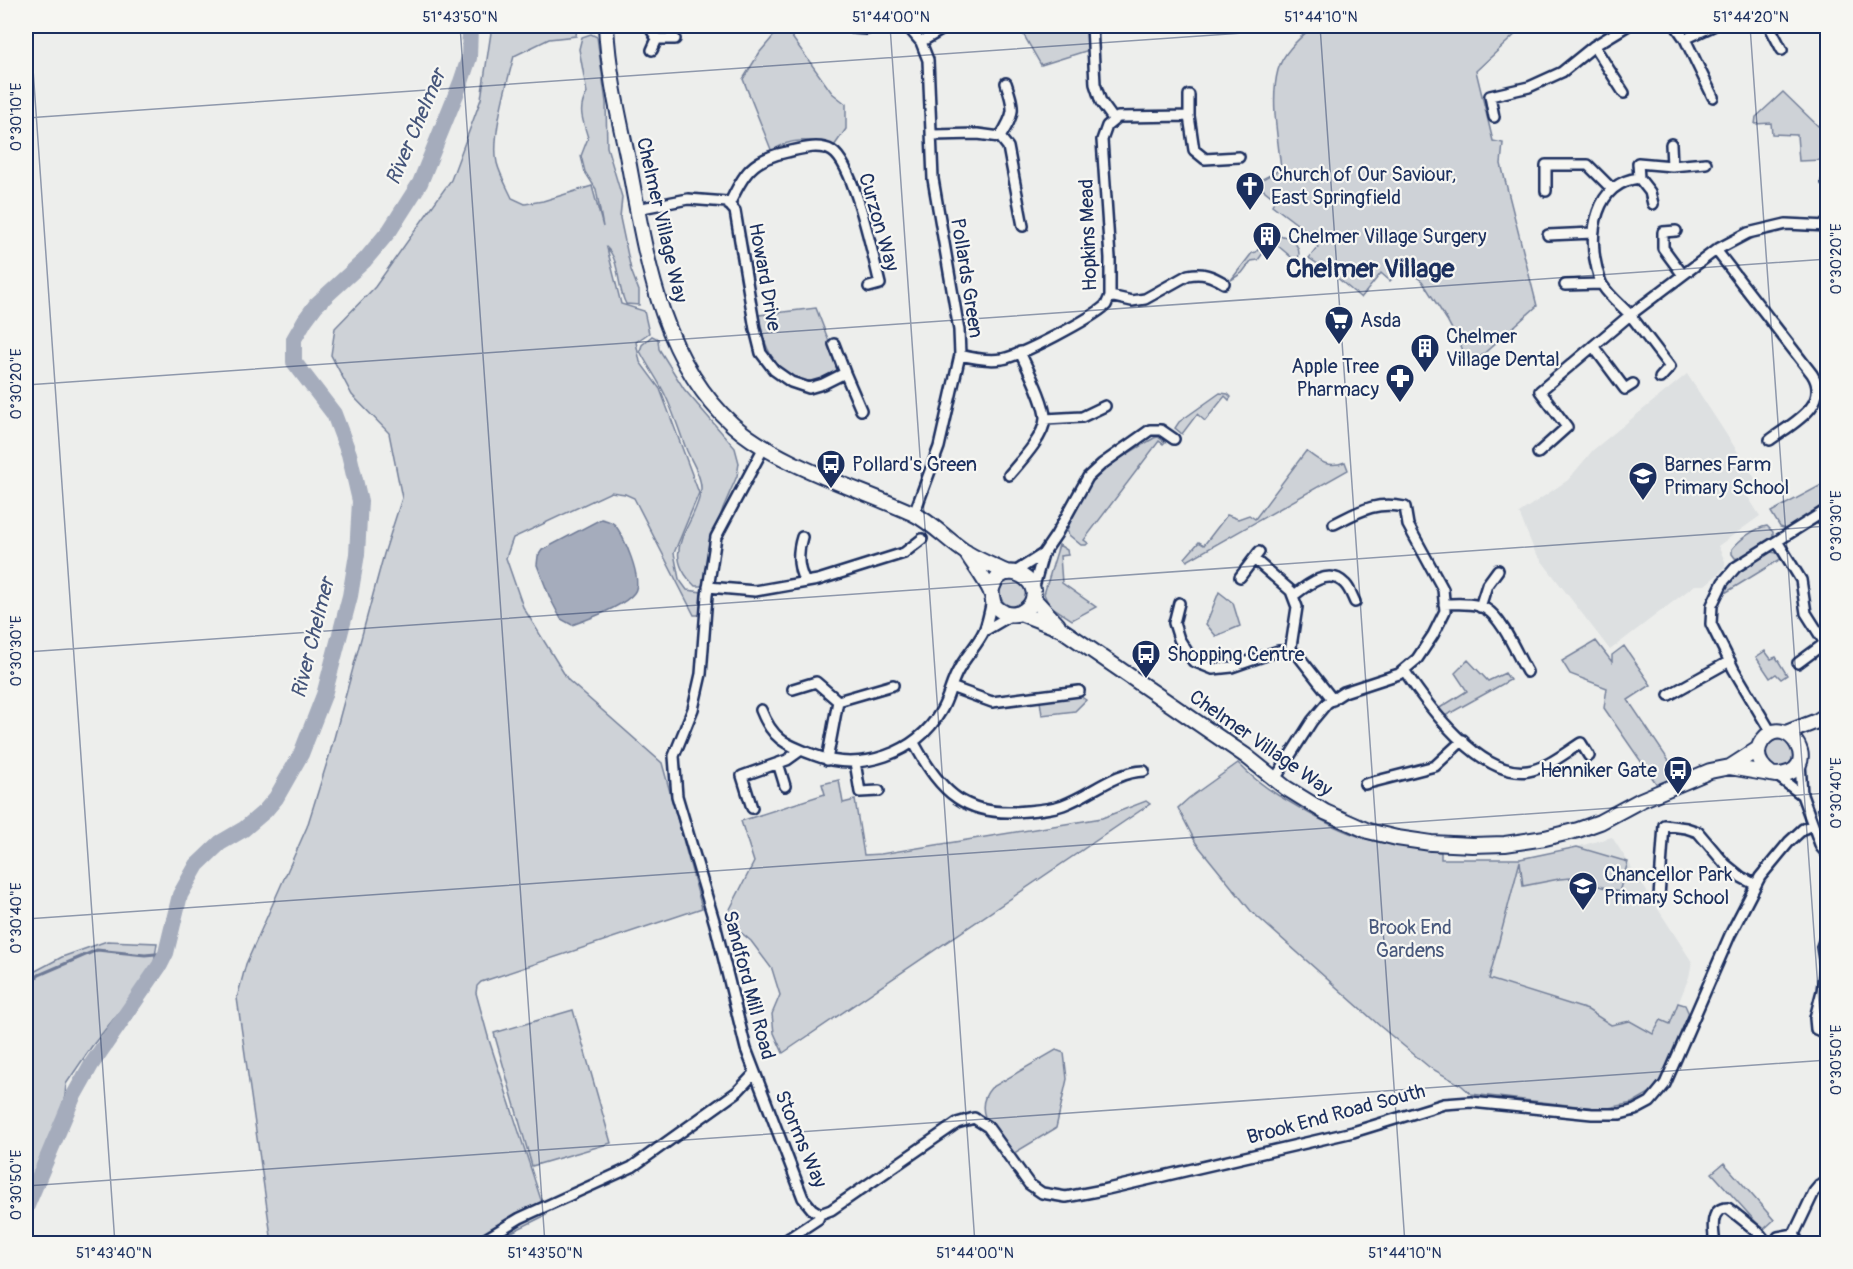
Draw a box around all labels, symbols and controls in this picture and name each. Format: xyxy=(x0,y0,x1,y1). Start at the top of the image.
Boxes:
text: 51°43'50"N xyxy=(422,8,498,27)
text: 51°44'00"N xyxy=(852,8,930,27)
text: 51°44'10"N xyxy=(1284,8,1358,27)
text: 51°44'20"N xyxy=(1713,8,1789,27)
water label: River Chelmer xyxy=(380,63,453,189)
text: 0°30'10"E xyxy=(7,83,26,151)
street label: Chelmer Village Way xyxy=(631,135,693,306)
place label: Church of Our Saviour, East Springfield xyxy=(1271,162,1456,210)
street label: Curzon Way xyxy=(853,170,905,274)
church icon: Church of Our Saviour, East Springfield xyxy=(1234,170,1266,212)
street label: Hopkins Mead xyxy=(1074,178,1102,292)
street label: Pollards Green xyxy=(945,216,989,340)
building icon: Chelmer Village Surgery xyxy=(1251,220,1283,262)
street label: Howard Drive xyxy=(743,221,787,333)
text: 0°30'20"E xyxy=(1827,223,1846,294)
place label: Chelmer Village Surgery xyxy=(1288,224,1487,249)
district label: Chelmer Village xyxy=(1286,253,1455,285)
supermarket icon: Asda xyxy=(1323,304,1355,346)
place label: Asda xyxy=(1360,308,1401,333)
place label: Chelmer Village Dental xyxy=(1446,324,1560,372)
building icon: Chelmer Village Dental xyxy=(1409,332,1441,374)
text: 0°30'20"E xyxy=(7,348,26,419)
place label: Apple Tree Pharmacy xyxy=(1291,354,1379,402)
pharmacy icon: Apple Tree Pharmacy xyxy=(1384,362,1416,404)
bus stop icon: Pollard's Green xyxy=(815,448,847,490)
place label: Pollard's Green xyxy=(852,452,977,477)
place label: Barnes Farm Primary School xyxy=(1664,452,1789,500)
school or university icon: Barnes Farm Primary School xyxy=(1627,460,1659,502)
text: 0°30'30"E xyxy=(1827,490,1846,561)
water label: River Chelmer xyxy=(285,573,342,701)
text: 0°30'30"E xyxy=(7,615,26,686)
bus stop icon: Shopping Centre xyxy=(1130,638,1162,680)
place label: Shopping Centre xyxy=(1167,642,1305,667)
street label: Chelmer Village Way xyxy=(1185,684,1338,802)
bus stop icon: Henniker Gate xyxy=(1662,754,1694,796)
text: 0°30'40"E xyxy=(1827,757,1846,829)
place label: Henniker Gate xyxy=(1540,758,1657,783)
place label: Chancellor Park Primary School xyxy=(1604,862,1733,910)
school or university icon: Chancellor Park Primary School xyxy=(1567,870,1599,912)
text: 0°30'40"E xyxy=(7,882,26,954)
street label: Sandford Mill Road xyxy=(717,908,781,1062)
park label: Brook End Gardens xyxy=(1368,915,1452,963)
text: 0°30'50"E xyxy=(1827,1024,1846,1095)
street label: Brook End Road South xyxy=(1244,1078,1428,1150)
street label: Storms Way xyxy=(769,1087,833,1192)
text: 0°30'50"E xyxy=(7,1149,26,1220)
text: 51°43'40"N xyxy=(76,1244,152,1263)
text: 51°43'50"N xyxy=(507,1244,583,1263)
text: 51°44'00"N xyxy=(936,1244,1014,1263)
text: 51°44'10"N xyxy=(1368,1244,1442,1263)

